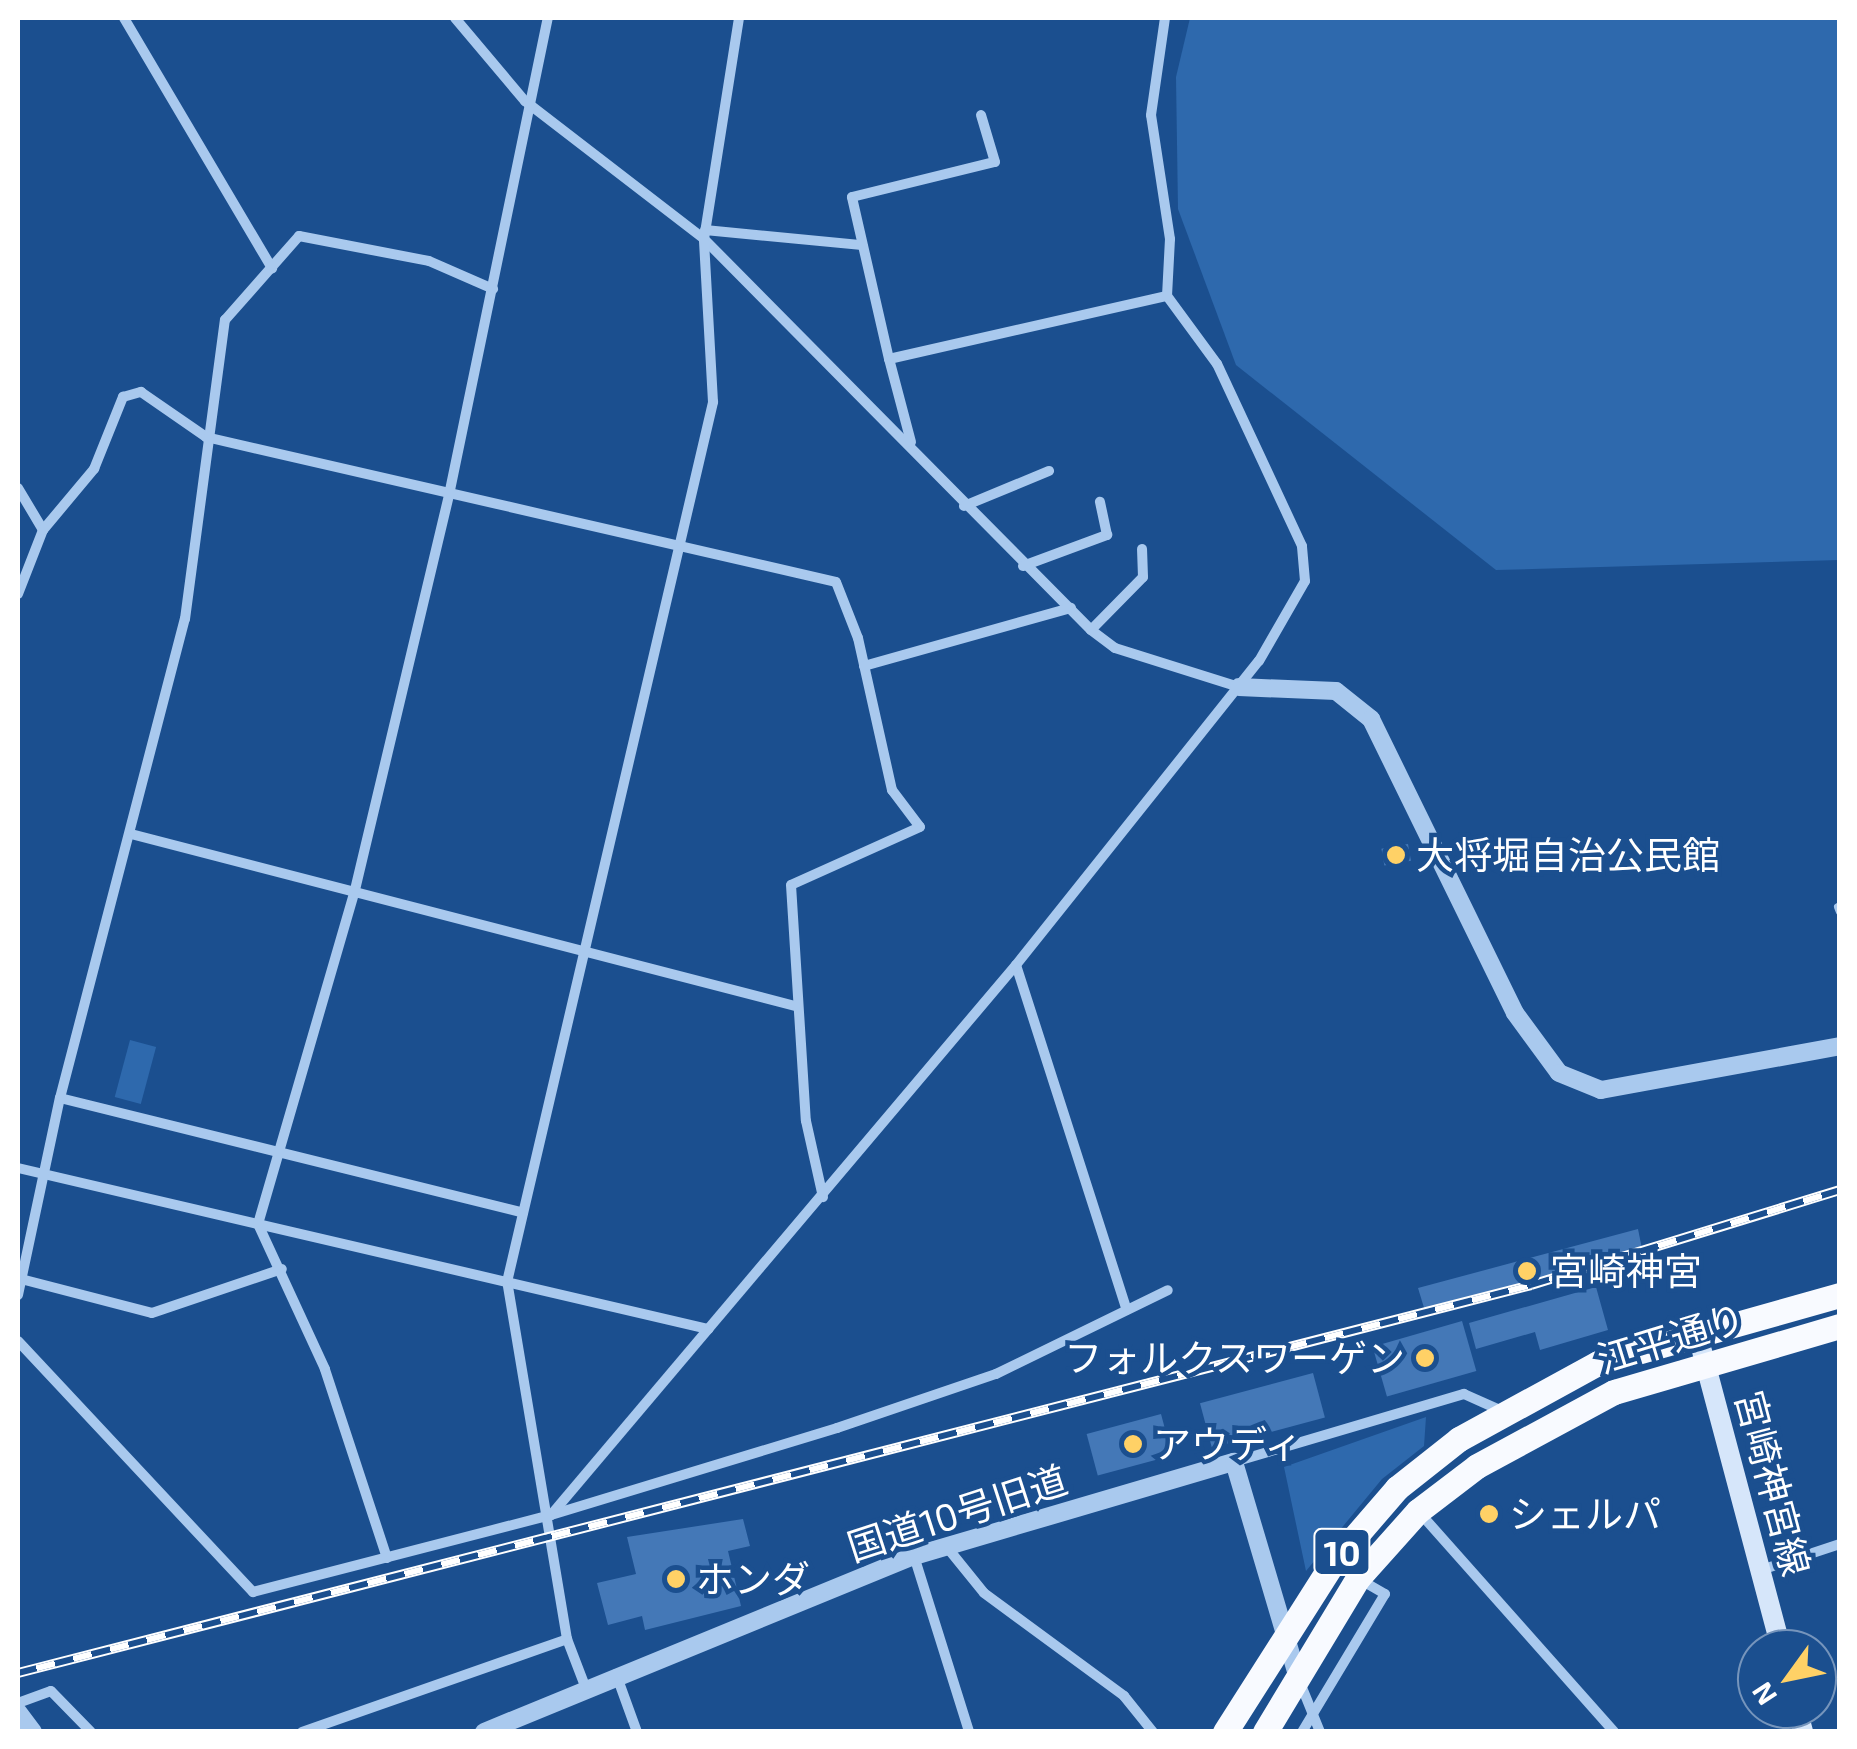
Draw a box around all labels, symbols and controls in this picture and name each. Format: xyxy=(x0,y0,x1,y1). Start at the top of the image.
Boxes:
place label: 大将堀自治公民館 xyxy=(1416,832,1720,878)
marker: 大将堀自治公民館 xyxy=(1385,844,1407,866)
place label: 宮崎神宮 xyxy=(1550,1248,1702,1294)
marker: 宮崎神宮 xyxy=(1514,1258,1540,1284)
street label: 江平通り xyxy=(1592,1294,1750,1382)
place label: フォルクスワーゲン xyxy=(1063,1335,1405,1381)
marker: フォルクスワーゲン xyxy=(1414,1347,1436,1369)
street label: 宮崎神宮線 xyxy=(1726,1385,1820,1581)
place label: アウディ xyxy=(1153,1421,1305,1467)
marker: アウディ xyxy=(1122,1433,1144,1455)
street label: 国道10号旧道 xyxy=(842,1456,1072,1570)
place label: シェルパ xyxy=(1509,1491,1661,1537)
marker: シェルパ xyxy=(1478,1503,1500,1525)
road number: 10 xyxy=(1312,1522,1372,1582)
place label: ホンダ xyxy=(696,1556,810,1602)
marker: ホンダ xyxy=(665,1568,687,1590)
north arrow xyxy=(1737,1629,1837,1729)
text: N xyxy=(1744,1677,1783,1712)

